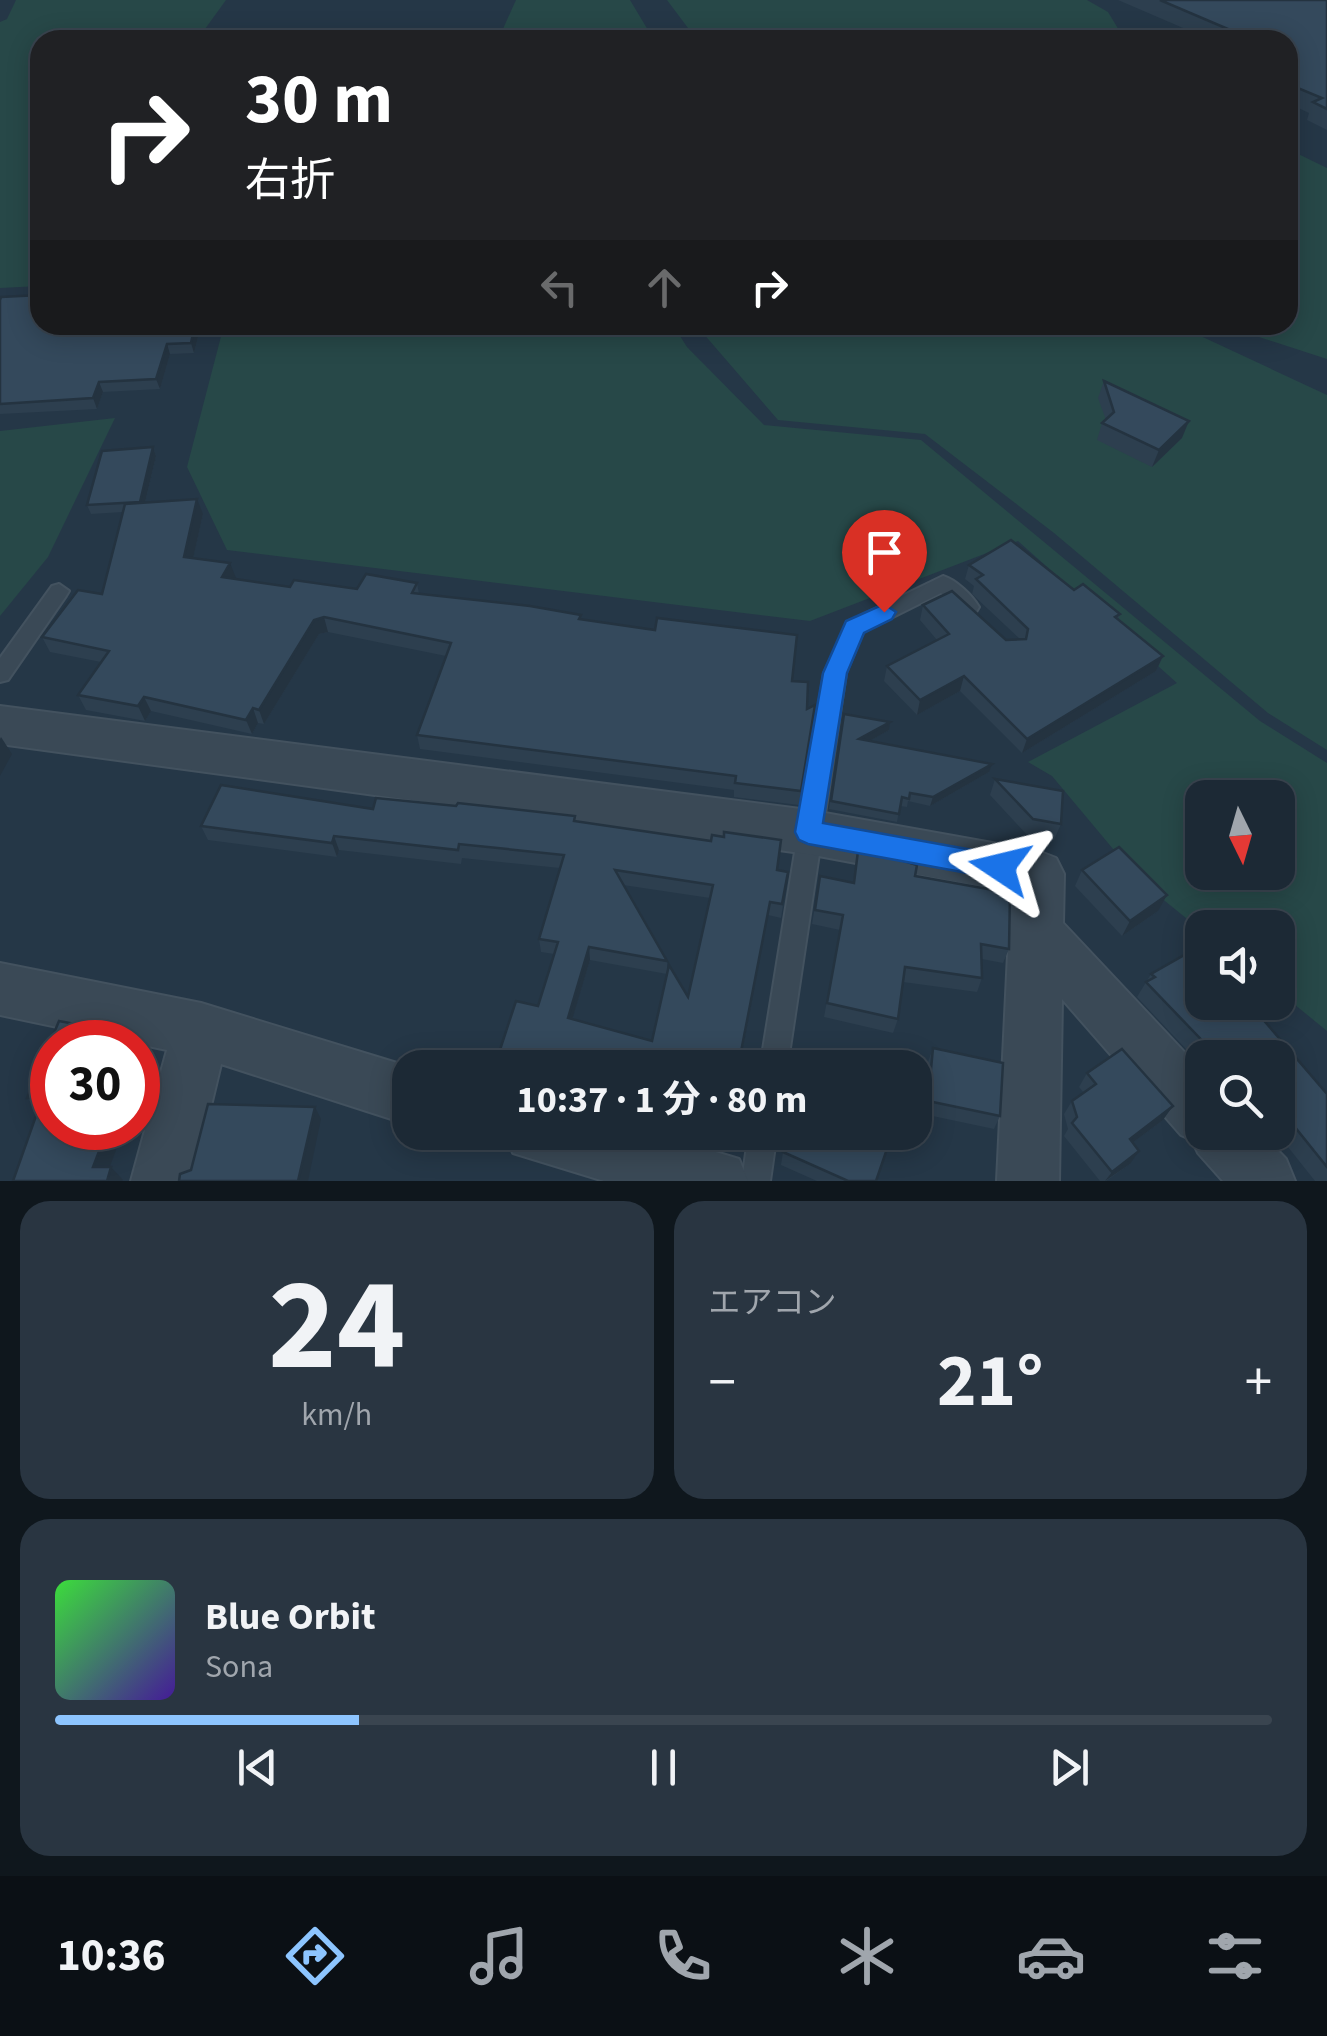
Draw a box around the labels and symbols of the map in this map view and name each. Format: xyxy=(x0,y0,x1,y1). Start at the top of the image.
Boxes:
pin xyxy=(842,510,927,613)
north arrow xyxy=(1185,780,1295,890)
position arrow xyxy=(948,815,1052,919)
speed limit sign: 30 xyxy=(30,1020,160,1150)

